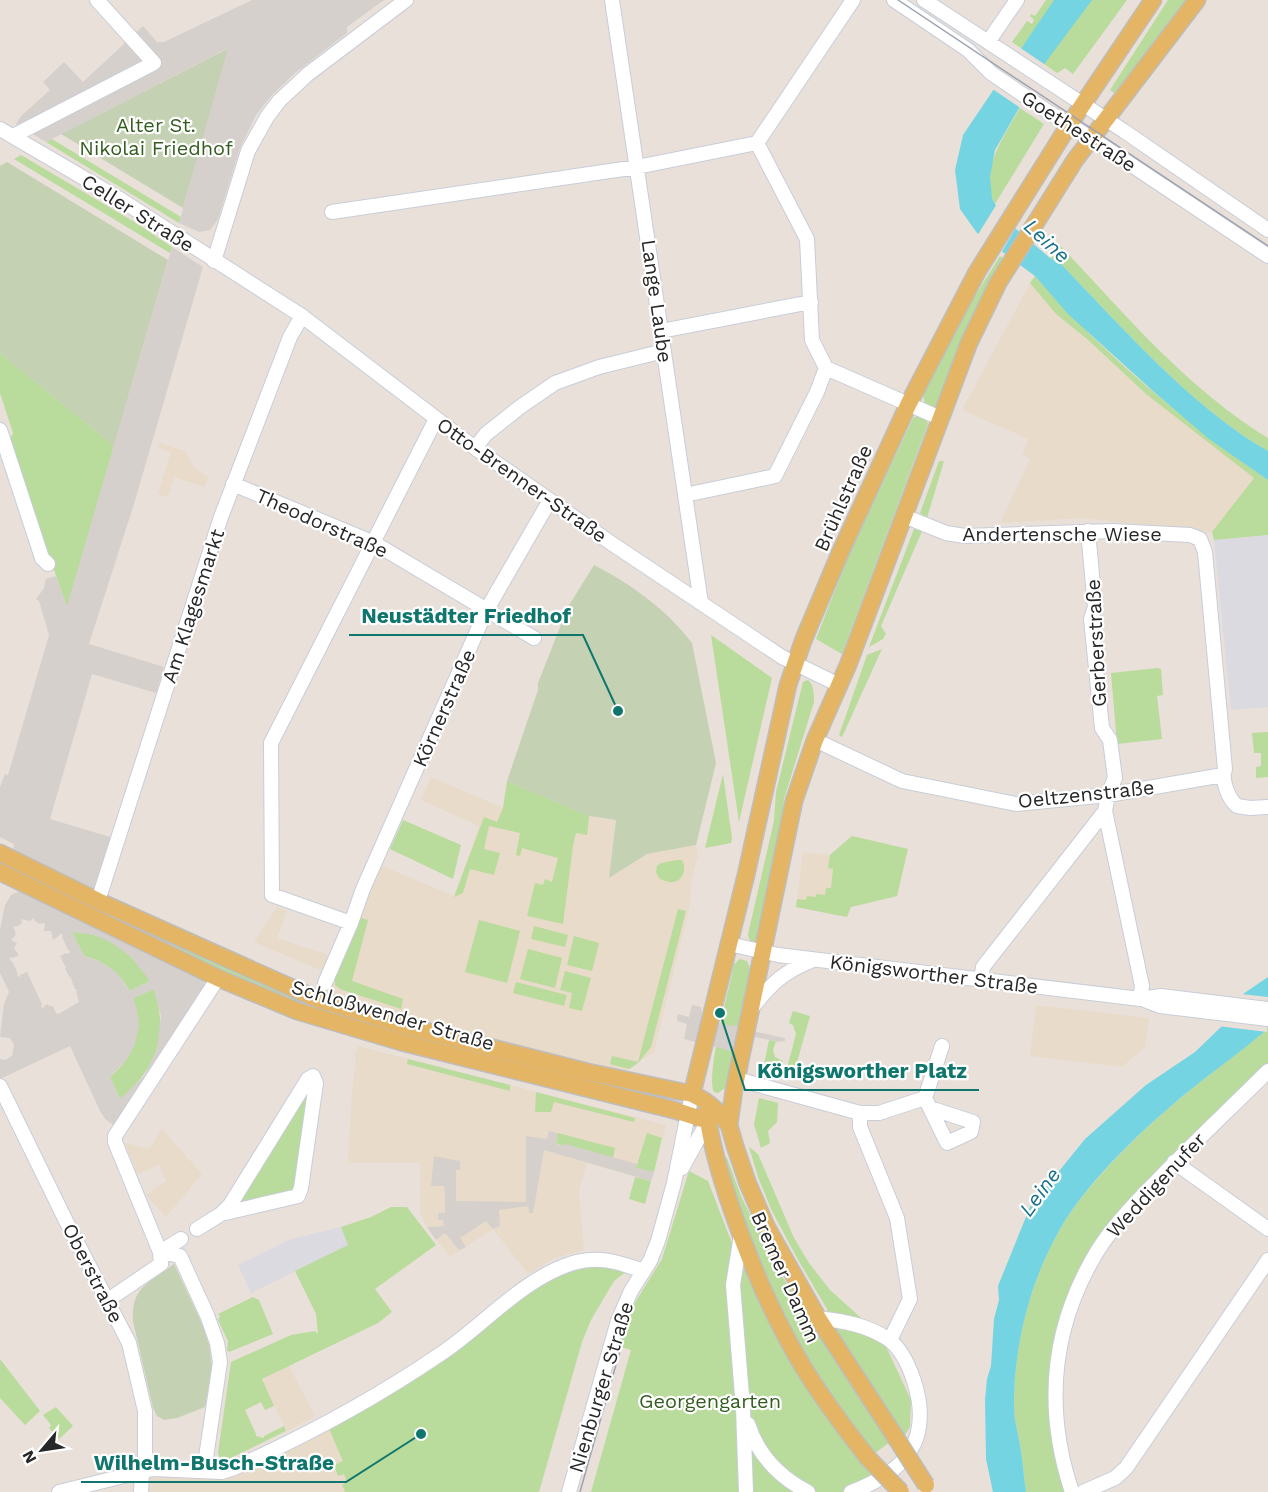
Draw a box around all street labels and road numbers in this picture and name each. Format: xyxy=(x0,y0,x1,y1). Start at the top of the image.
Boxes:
street label: Goethestraße xyxy=(1017,85,1141,177)
street label: Celler Straße xyxy=(77,169,199,257)
street label: Lange Laube xyxy=(636,238,678,364)
street label: Otto-Brenner-Straße xyxy=(432,412,612,548)
street label: Brühlstraße xyxy=(809,441,877,555)
street label: Theodorstraße xyxy=(252,483,392,563)
street label: Andertensche Wiese xyxy=(962,522,1162,546)
street label: Am Klagesmarkt xyxy=(157,525,229,686)
street label: Gerberstraße xyxy=(1081,578,1111,708)
street label: Körnerstraße xyxy=(407,646,481,770)
street label: Oeltzenstraße xyxy=(1017,775,1155,813)
street label: Königsworther Straße xyxy=(829,949,1039,999)
street label: Schloßwender Straße xyxy=(289,975,497,1055)
street label: Weddigenufer xyxy=(1101,1128,1211,1242)
street label: Bremer Damm xyxy=(746,1208,826,1346)
street label: Oberstraße xyxy=(58,1219,128,1327)
street label: Nienburger Straße xyxy=(564,1299,638,1475)

